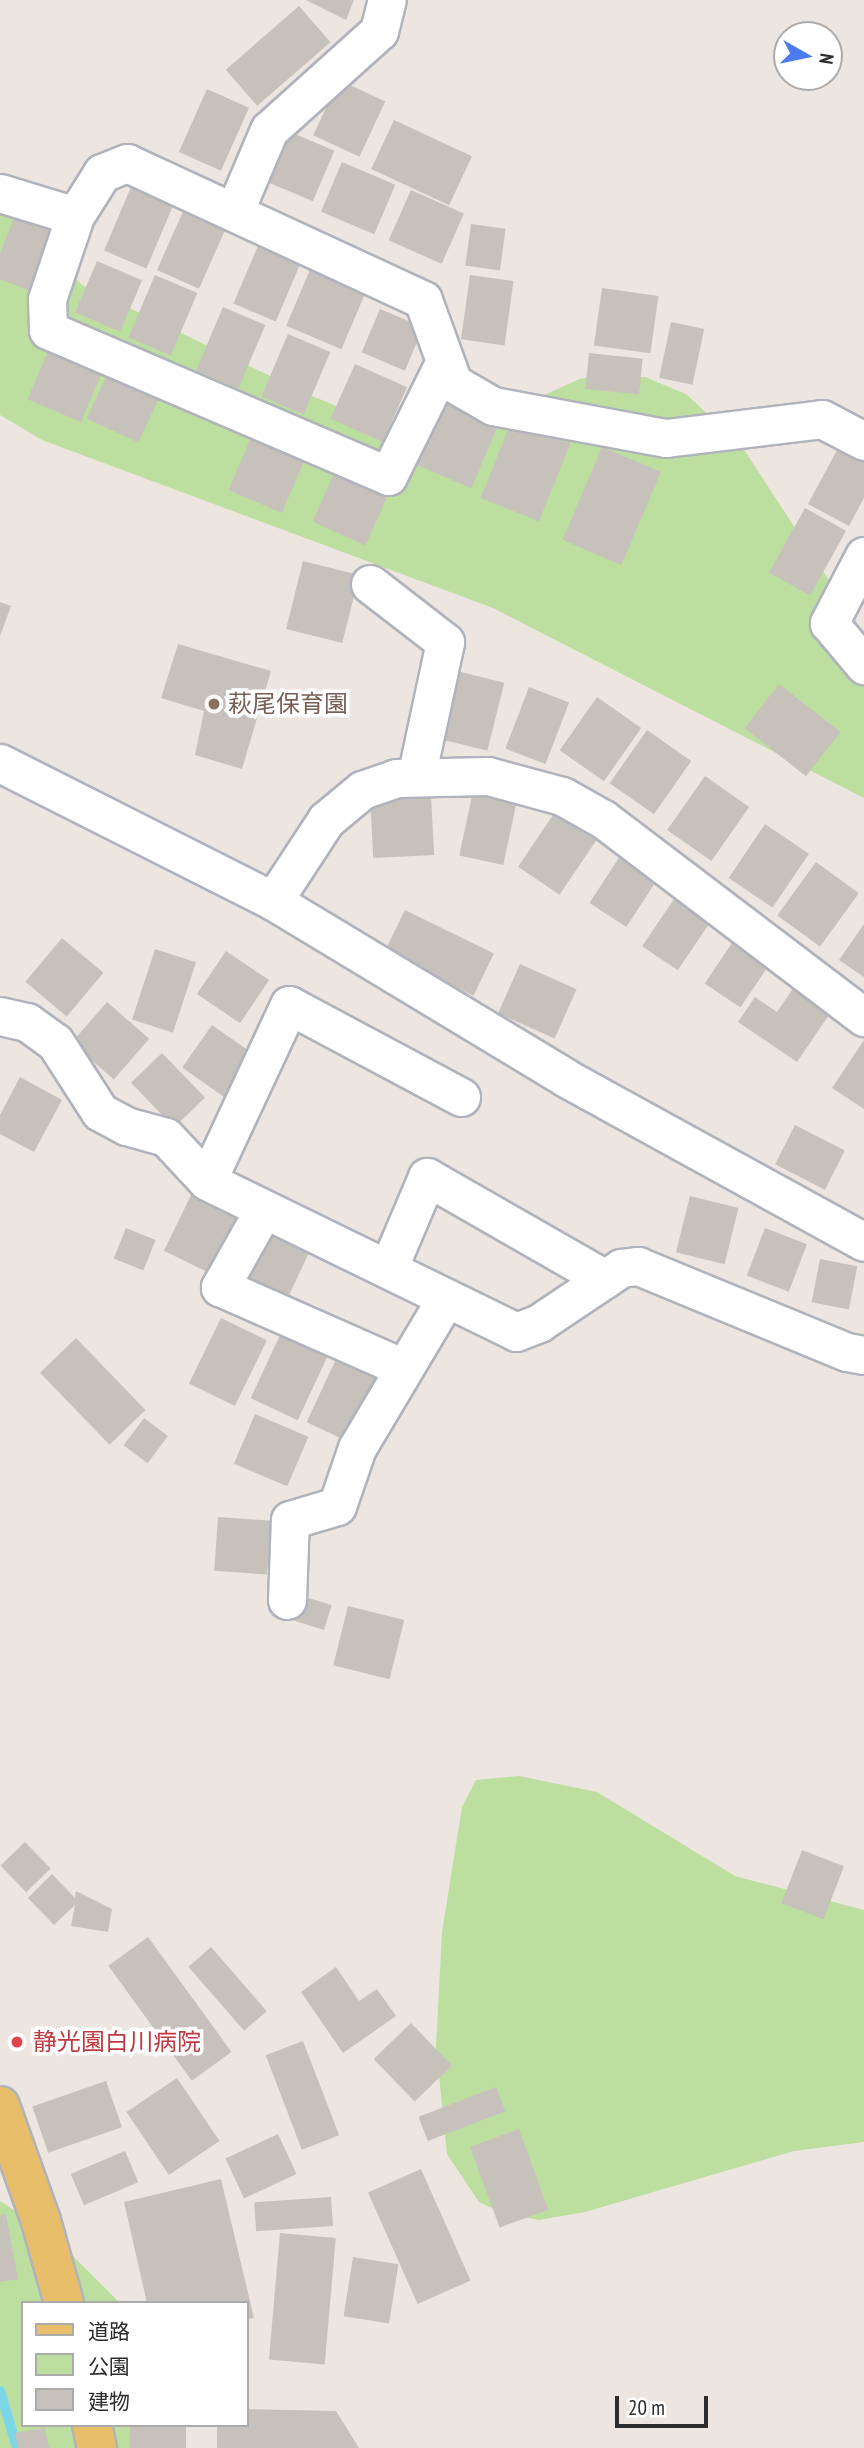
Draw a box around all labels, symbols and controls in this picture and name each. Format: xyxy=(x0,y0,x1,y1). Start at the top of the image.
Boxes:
north arrow xyxy=(773,21,843,91)
text: N xyxy=(814,52,839,66)
place label: 萩尾保育園 xyxy=(228,690,348,718)
marker: 萩尾保育園 xyxy=(206,696,222,712)
place label: 静光園白川病院 xyxy=(33,2028,201,2056)
marker: 静光園白川病院 xyxy=(7,2032,27,2052)
legend xyxy=(21,2301,248,2427)
text: 道路 xyxy=(88,2318,130,2345)
text: 公園 xyxy=(88,2353,130,2380)
scale bar xyxy=(619,2382,712,2426)
text: 建物 xyxy=(88,2388,130,2415)
text: 20 m xyxy=(628,2394,665,2421)

